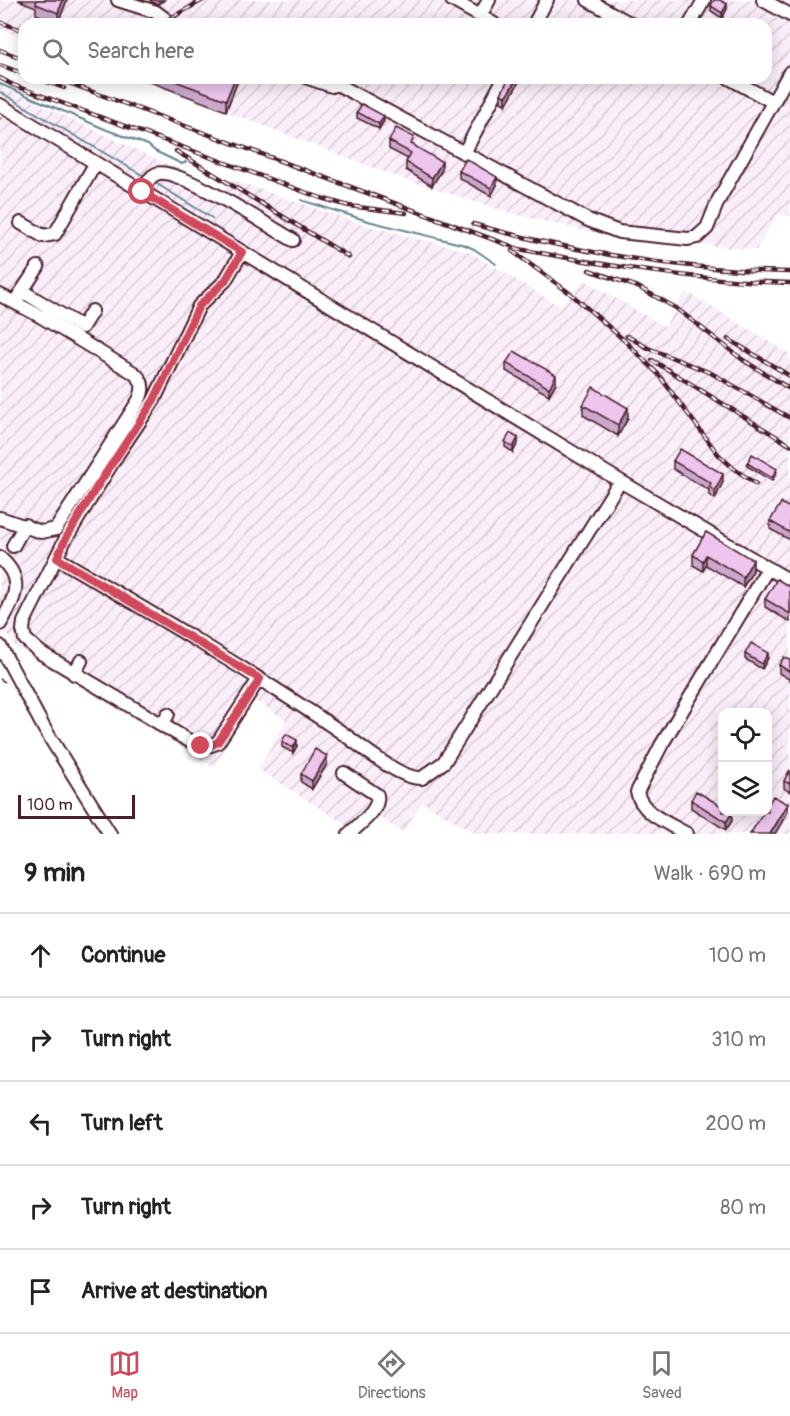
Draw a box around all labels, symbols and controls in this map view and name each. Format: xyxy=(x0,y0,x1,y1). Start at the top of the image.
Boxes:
search box xyxy=(18,18,772,84)
icon: search xyxy=(39,35,72,68)
text: Search here xyxy=(87,37,194,65)
route start xyxy=(128,178,154,204)
map controls xyxy=(718,708,772,816)
button: locate xyxy=(718,708,772,762)
route end xyxy=(187,732,213,758)
button: layers xyxy=(718,762,772,816)
scale bar xyxy=(18,792,135,820)
text: 100 m xyxy=(27,795,73,815)
text: 9 min xyxy=(24,857,85,889)
text: Walk · 690 m xyxy=(654,861,766,886)
icon: ahead xyxy=(24,939,57,972)
text: Continue xyxy=(81,941,165,969)
text: 100 m xyxy=(709,943,766,968)
icon: right xyxy=(24,1023,57,1056)
text: Turn right xyxy=(81,1025,171,1053)
text: 310 m xyxy=(711,1027,766,1052)
icon: left xyxy=(24,1107,57,1140)
text: Turn left xyxy=(81,1109,163,1137)
text: 200 m xyxy=(705,1111,766,1136)
icon: right xyxy=(24,1191,57,1224)
text: Turn right xyxy=(81,1193,171,1221)
text: 80 m xyxy=(720,1195,766,1220)
icon: arrive xyxy=(24,1275,57,1308)
text: Arrive at destination xyxy=(81,1277,267,1305)
tab: Map xyxy=(108,1347,141,1403)
tab: Directions xyxy=(358,1347,426,1403)
tab: Saved xyxy=(642,1347,682,1403)

